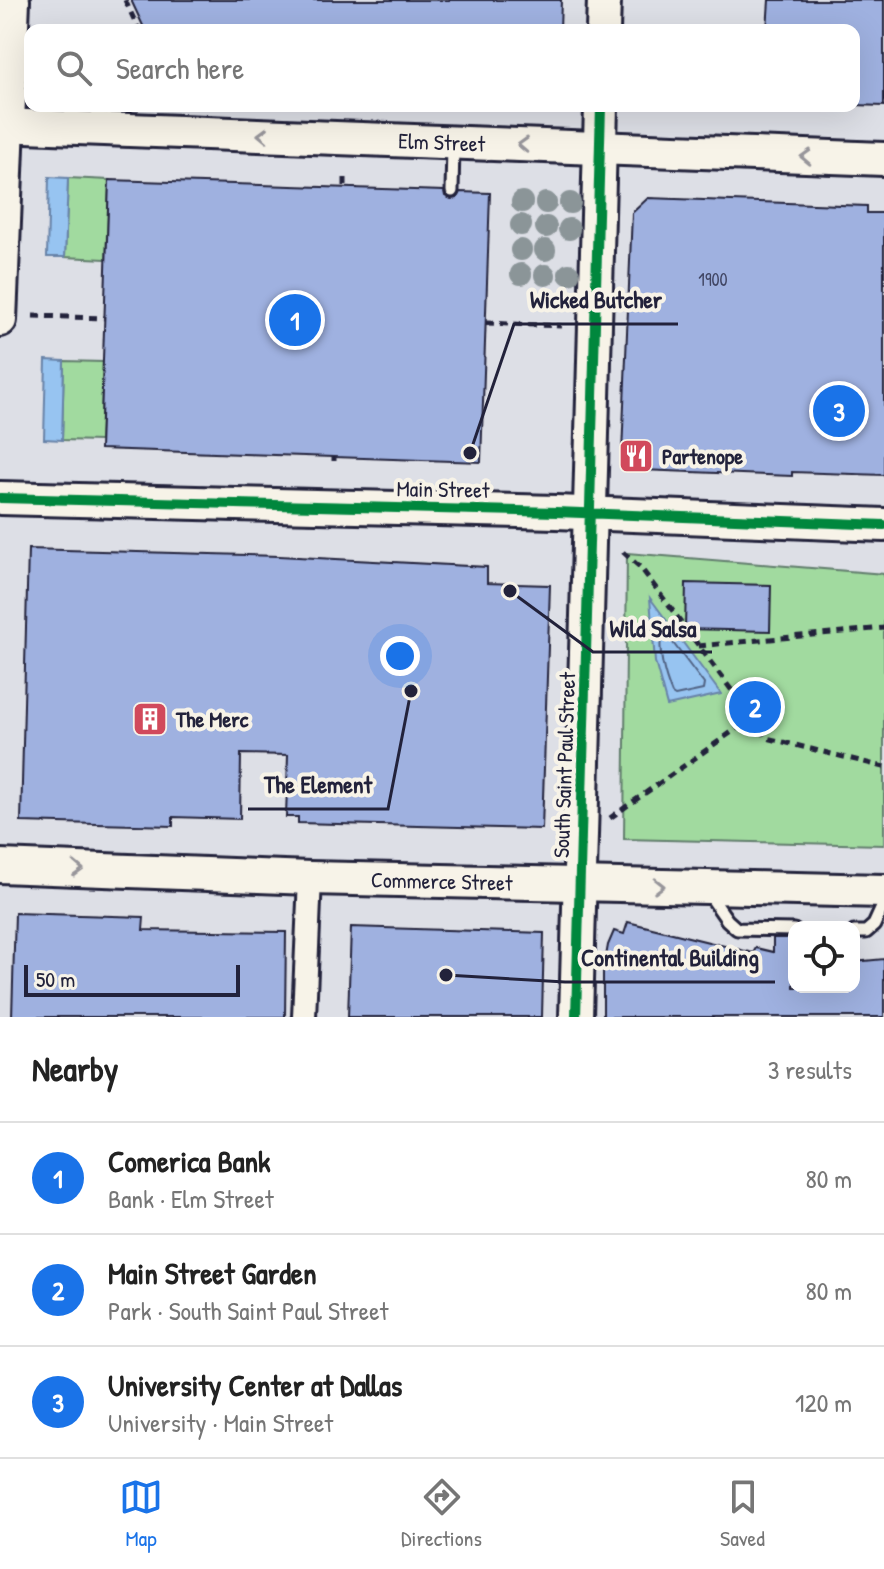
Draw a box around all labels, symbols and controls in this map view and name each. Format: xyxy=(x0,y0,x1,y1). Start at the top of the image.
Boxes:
search box xyxy=(24,24,860,112)
icon: search xyxy=(52,46,96,90)
text: Search here xyxy=(116,48,244,88)
street label: Elm Street xyxy=(398,125,486,159)
one-way arrow xyxy=(256,126,269,143)
one-way arrow xyxy=(516,136,529,153)
one-way arrow xyxy=(799,148,812,165)
house number: 1900 xyxy=(698,267,728,292)
callout: Wicked Butcher xyxy=(514,276,678,324)
text: Wicked Butcher xyxy=(530,283,663,315)
pin: 1 xyxy=(269,290,321,350)
pin: 3 xyxy=(813,381,865,441)
restaurant icon: Partenope xyxy=(617,437,655,475)
place label: Partenope xyxy=(662,441,743,472)
street label: Main Street xyxy=(396,473,490,505)
callout: Wild Salsa xyxy=(593,604,712,652)
text: Wild Salsa xyxy=(610,612,697,644)
your location xyxy=(380,636,420,676)
street label: South Saint Paul Street xyxy=(546,671,582,858)
pin: 2 xyxy=(729,677,781,737)
building icon: The Merc xyxy=(131,700,169,738)
place label: The Merc xyxy=(175,704,249,734)
callout: The Element xyxy=(248,761,388,809)
text: The Element xyxy=(263,768,373,800)
one-way arrow xyxy=(72,861,85,878)
street label: Commerce Street xyxy=(371,864,513,898)
one-way arrow xyxy=(653,877,666,895)
map controls xyxy=(788,921,860,993)
button: locate xyxy=(788,921,860,993)
callout: Continental Building xyxy=(565,934,775,982)
text: Continental Building xyxy=(581,941,759,974)
scale bar xyxy=(24,961,240,997)
text: 50 m xyxy=(36,964,75,994)
text: Nearby xyxy=(32,1046,118,1092)
text: 3 results xyxy=(768,1052,852,1087)
text: Comerica Bank xyxy=(108,1141,270,1181)
text: 1 xyxy=(53,1161,63,1196)
text: 80 m xyxy=(805,1161,852,1196)
text: Bank · Elm Street xyxy=(108,1181,274,1216)
text: Main Street Garden xyxy=(108,1253,316,1293)
text: 2 xyxy=(52,1273,64,1308)
text: 80 m xyxy=(805,1273,852,1308)
text: Park · South Saint Paul Street xyxy=(108,1293,388,1328)
text: University Center at Dallas xyxy=(108,1365,402,1405)
text: 3 xyxy=(52,1385,64,1420)
text: 120 m xyxy=(795,1385,852,1420)
text: University · Main Street xyxy=(108,1405,333,1440)
tab: Map xyxy=(119,1475,163,1553)
tab: Directions xyxy=(401,1475,482,1553)
tab: Saved xyxy=(720,1475,765,1553)

